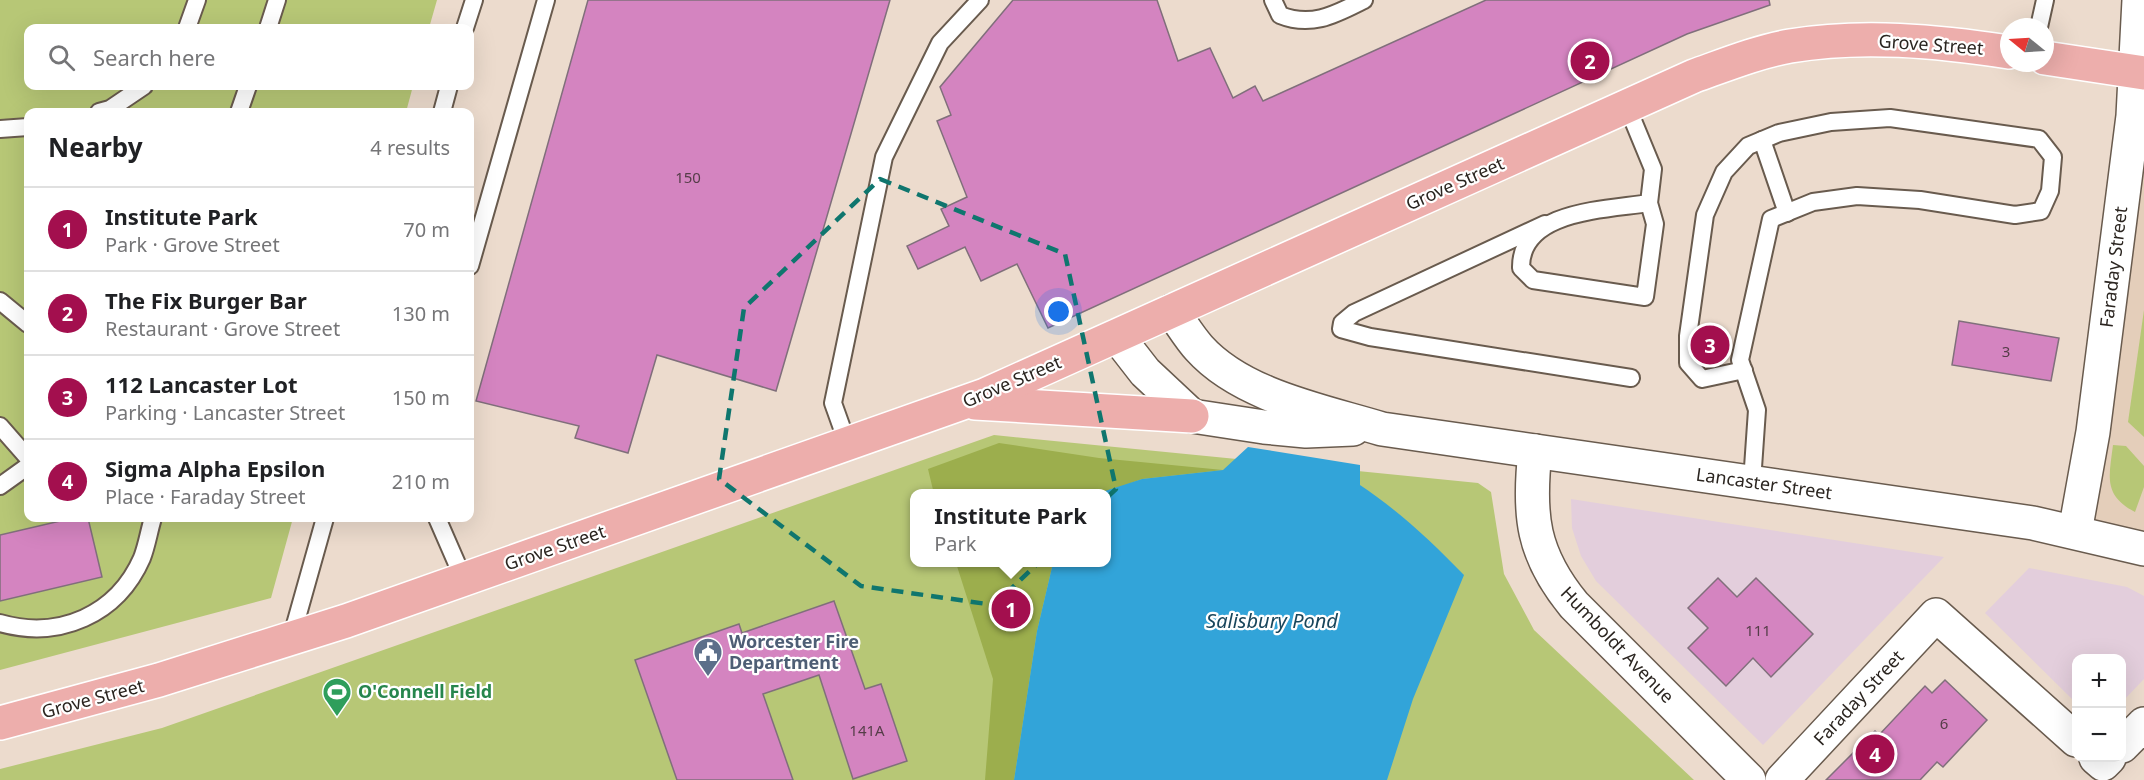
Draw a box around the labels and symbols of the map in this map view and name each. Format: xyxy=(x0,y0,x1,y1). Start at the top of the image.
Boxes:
north arrow xyxy=(2000,18,2054,72)
street label: Grove Street xyxy=(1878,28,1985,60)
pin: 2 xyxy=(1570,38,1610,84)
street label: Grove Street xyxy=(1402,151,1508,215)
house number: 150 xyxy=(675,167,701,187)
street label: Faraday Street xyxy=(2094,204,2132,329)
your location xyxy=(1044,297,1073,326)
pin: 3 xyxy=(1690,322,1730,368)
house number: 3 xyxy=(2002,341,2010,361)
street label: Grove Street xyxy=(959,349,1065,413)
street label: Lancaster Street xyxy=(1695,462,1834,504)
street label: Grove Street xyxy=(501,518,609,575)
street label: Humboldt Avenue xyxy=(1556,581,1680,708)
pin: 1 xyxy=(992,586,1030,632)
water label: Salisbury Pond xyxy=(1206,607,1338,634)
house number: 111 xyxy=(1745,620,1771,640)
place label: Worcester Fire Department xyxy=(729,629,859,674)
public building icon: Worcester Fire Department xyxy=(692,636,724,678)
street label: Faraday Street xyxy=(1808,644,1909,750)
street label: Grove Street xyxy=(39,673,147,723)
sports icon: O'Connell Field xyxy=(321,676,353,718)
place label: O'Connell Field xyxy=(358,679,492,703)
house number: 6 xyxy=(1940,713,1948,733)
house number: 141A xyxy=(849,720,885,740)
pin: 4 xyxy=(1856,732,1894,777)

